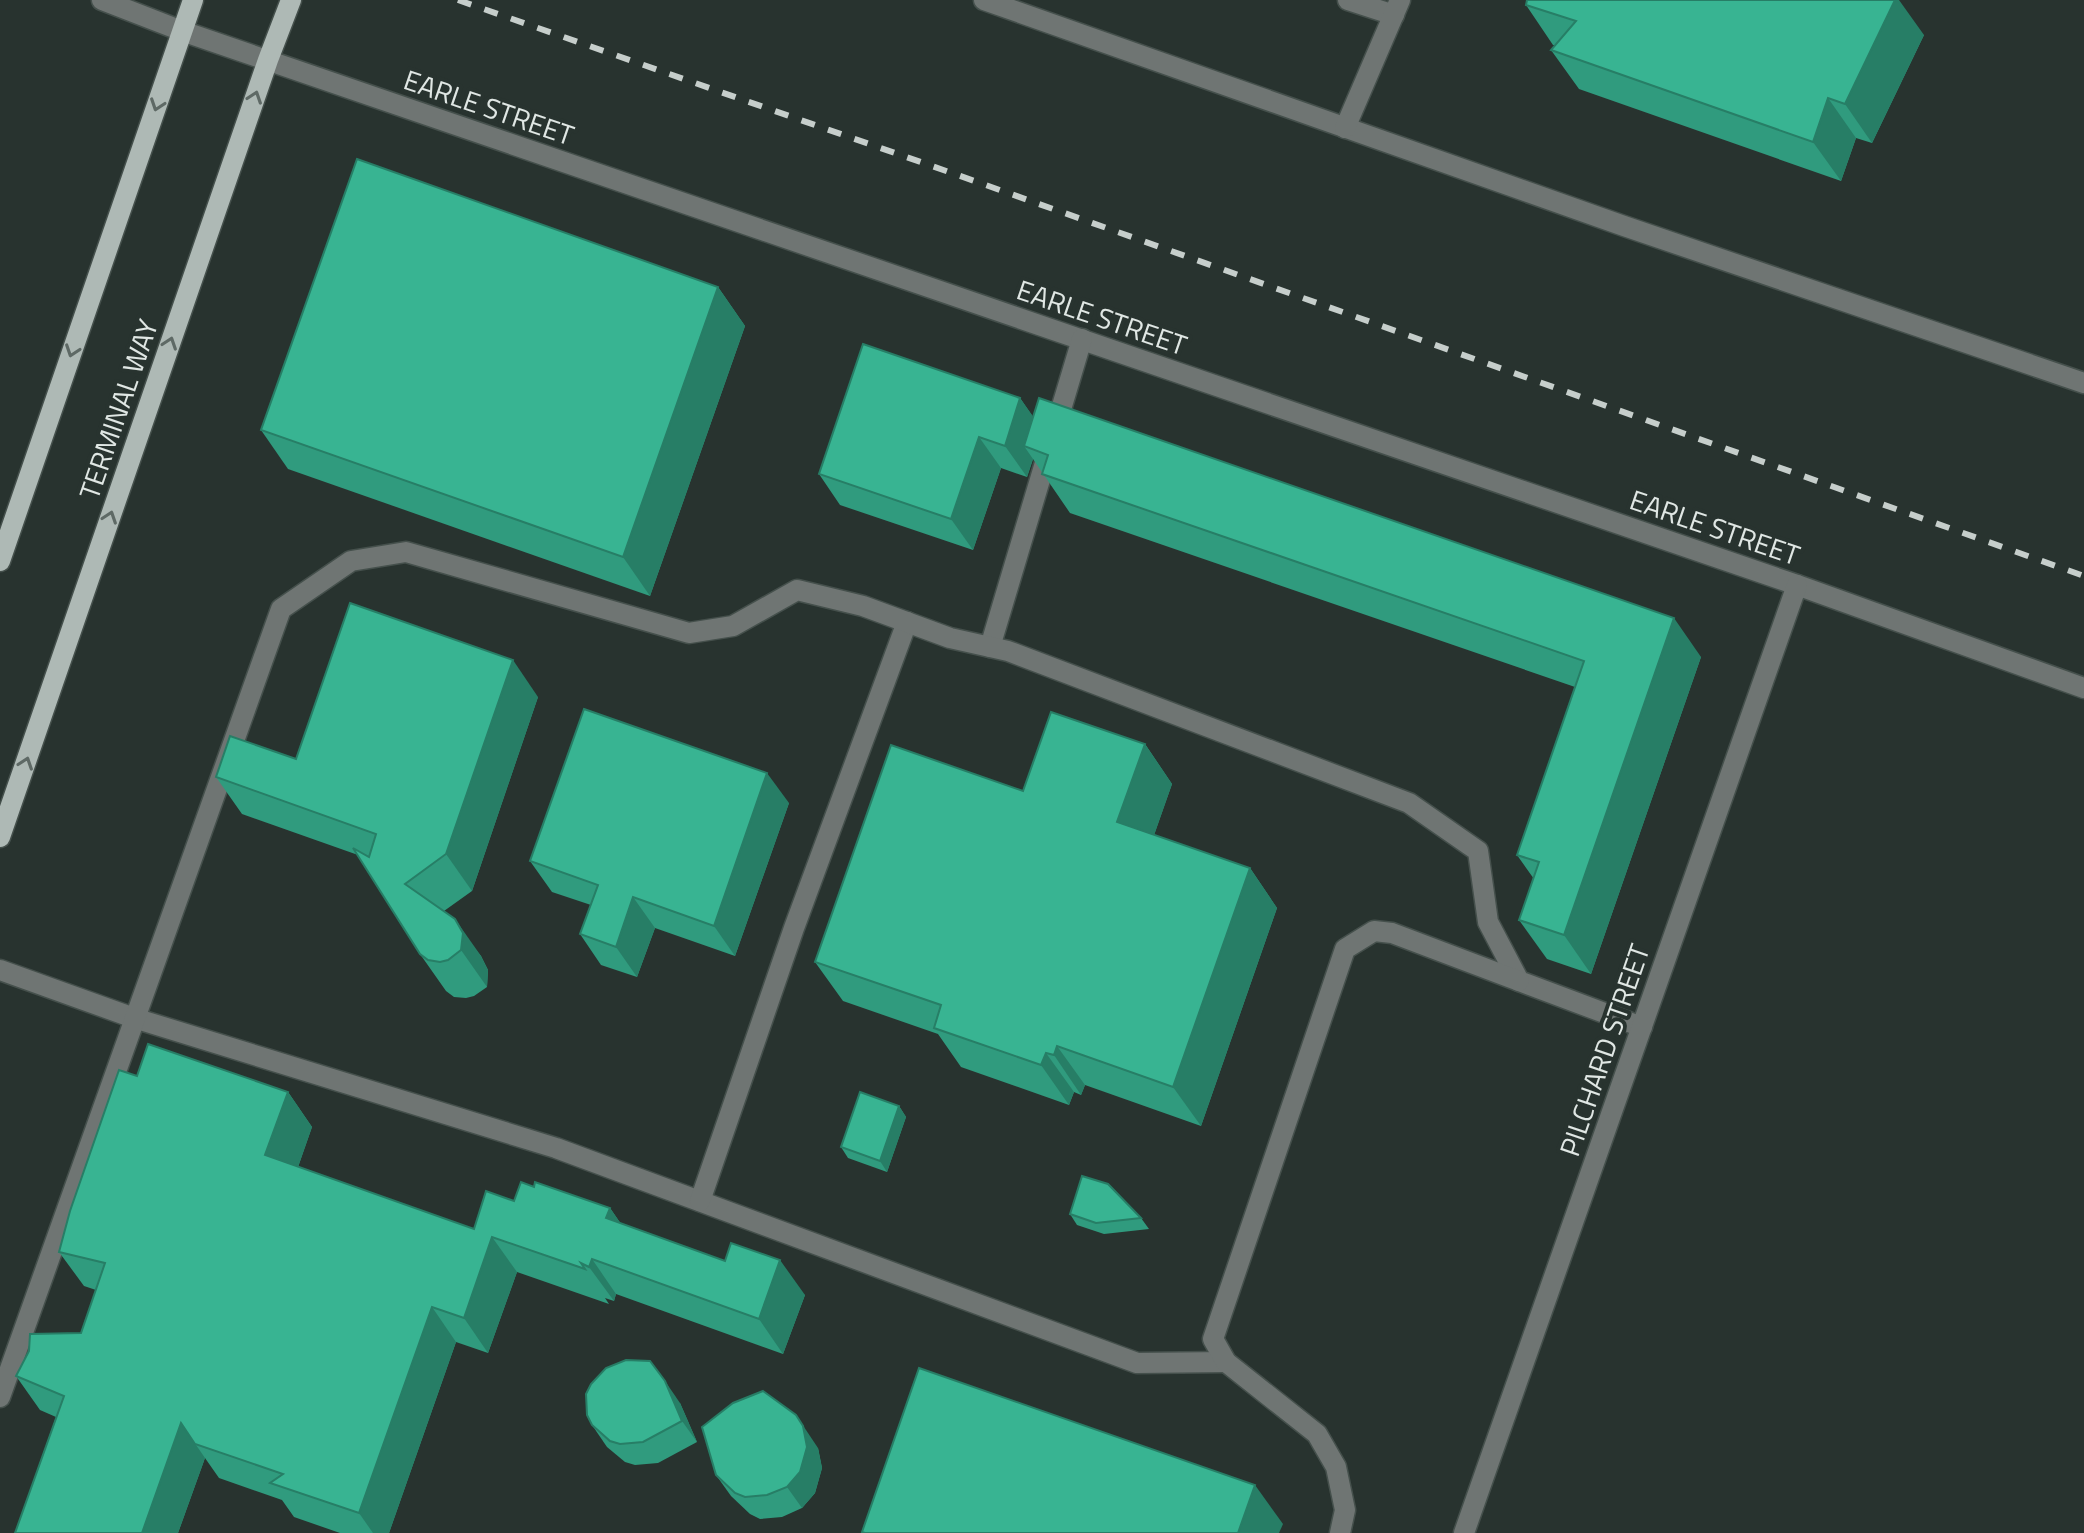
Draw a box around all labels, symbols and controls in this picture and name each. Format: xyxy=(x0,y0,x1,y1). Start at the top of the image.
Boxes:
street label: EARLE STREET xyxy=(398,58,580,156)
one-way arrow xyxy=(246,91,262,105)
one-way arrow xyxy=(150,97,166,111)
street label: EARLE STREET xyxy=(1011,268,1193,366)
street label: TERMINAL WAY xyxy=(67,313,169,505)
one-way arrow xyxy=(161,336,177,350)
one-way arrow xyxy=(66,343,82,357)
street label: EARLE STREET xyxy=(1624,478,1806,576)
one-way arrow xyxy=(101,511,117,525)
one-way arrow xyxy=(16,757,32,771)
street label: PILCHARD STREET xyxy=(1548,938,1660,1162)

